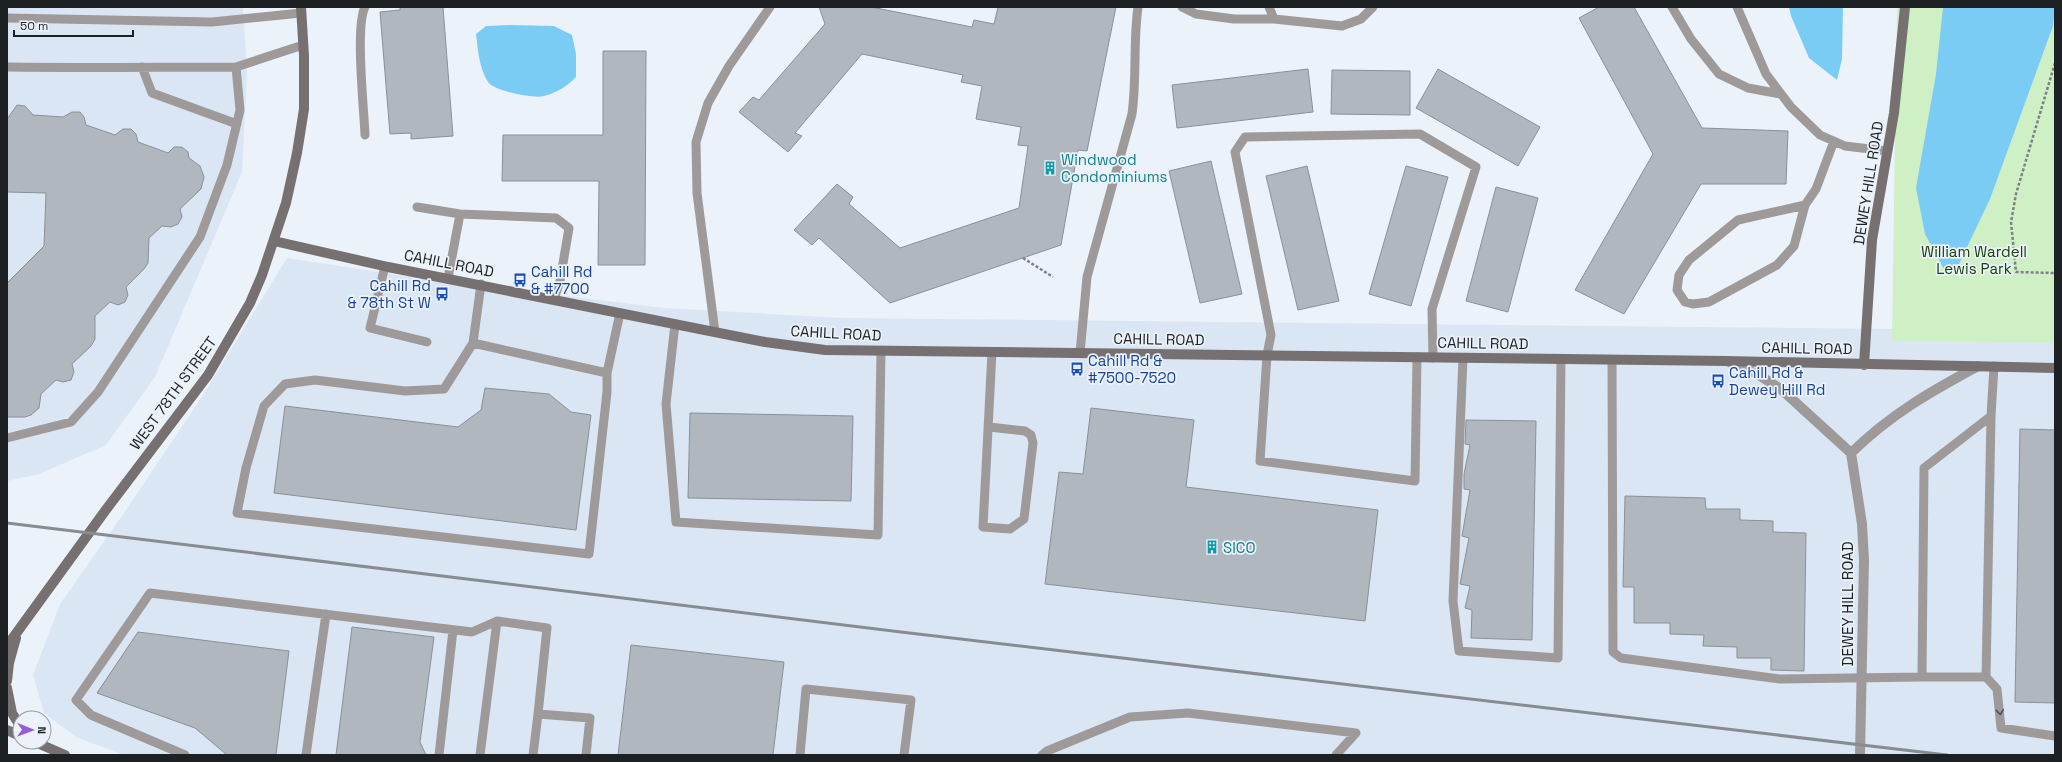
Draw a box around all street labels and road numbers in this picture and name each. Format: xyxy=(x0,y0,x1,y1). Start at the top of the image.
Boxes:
street label: DEWEY HILL ROAD xyxy=(1849,120,1887,246)
street label: CAHILL ROAD xyxy=(402,245,496,281)
street label: CAHILL ROAD xyxy=(790,321,882,345)
street label: CAHILL ROAD xyxy=(1113,329,1205,349)
street label: WEST 78TH STREET xyxy=(125,332,221,453)
street label: CAHILL ROAD xyxy=(1437,333,1529,353)
street label: CAHILL ROAD xyxy=(1761,338,1853,358)
street label: DEWEY HILL ROAD xyxy=(1838,542,1857,666)

